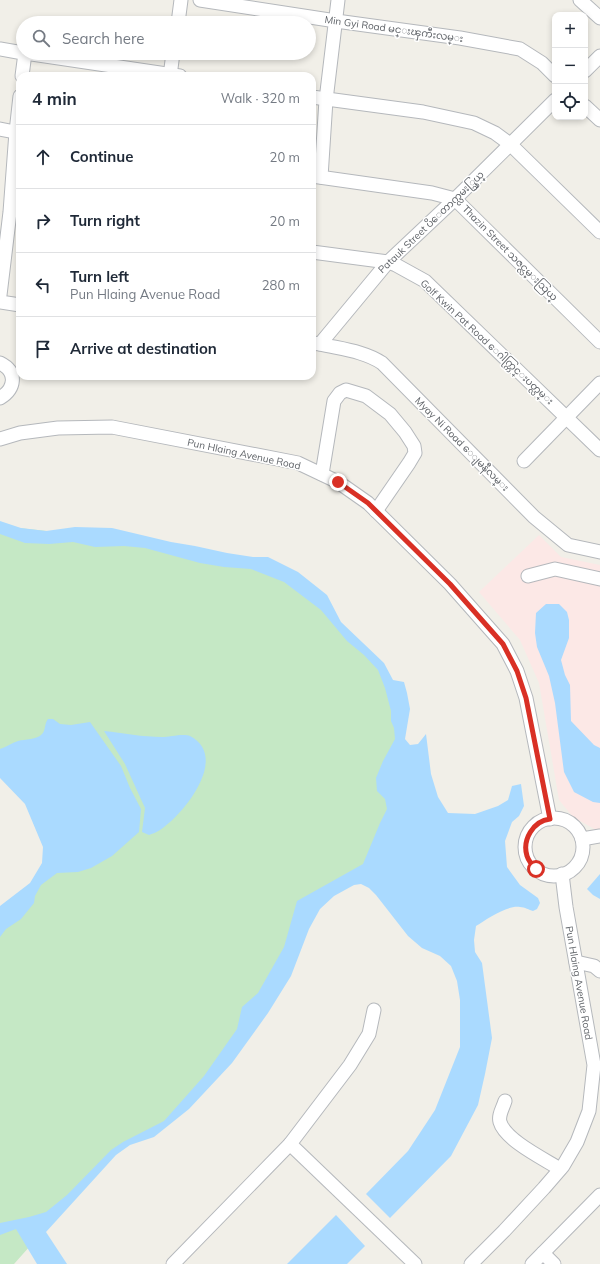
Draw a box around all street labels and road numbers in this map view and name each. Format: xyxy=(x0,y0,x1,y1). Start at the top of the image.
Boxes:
street label: Min Gyi Road မင္းၾကီးလမ္း xyxy=(323,12,464,47)
street label: Patauk Street ပိေတာက္လမး္သြယ္ xyxy=(375,167,488,278)
street label: Thazin Street သဇင္လမ္းသြယ္ xyxy=(458,202,561,305)
street label: Golf Kwin Pat Road ေဂါက္ကြင္းပတ္လမ္း xyxy=(416,276,557,409)
street label: Myay Ni Road ေျမနီလမ္း xyxy=(411,394,512,495)
street label: Pun Hlaing Avenue Road xyxy=(186,436,302,472)
street label: Pun Hlaing Avenue Road xyxy=(563,925,595,1041)

